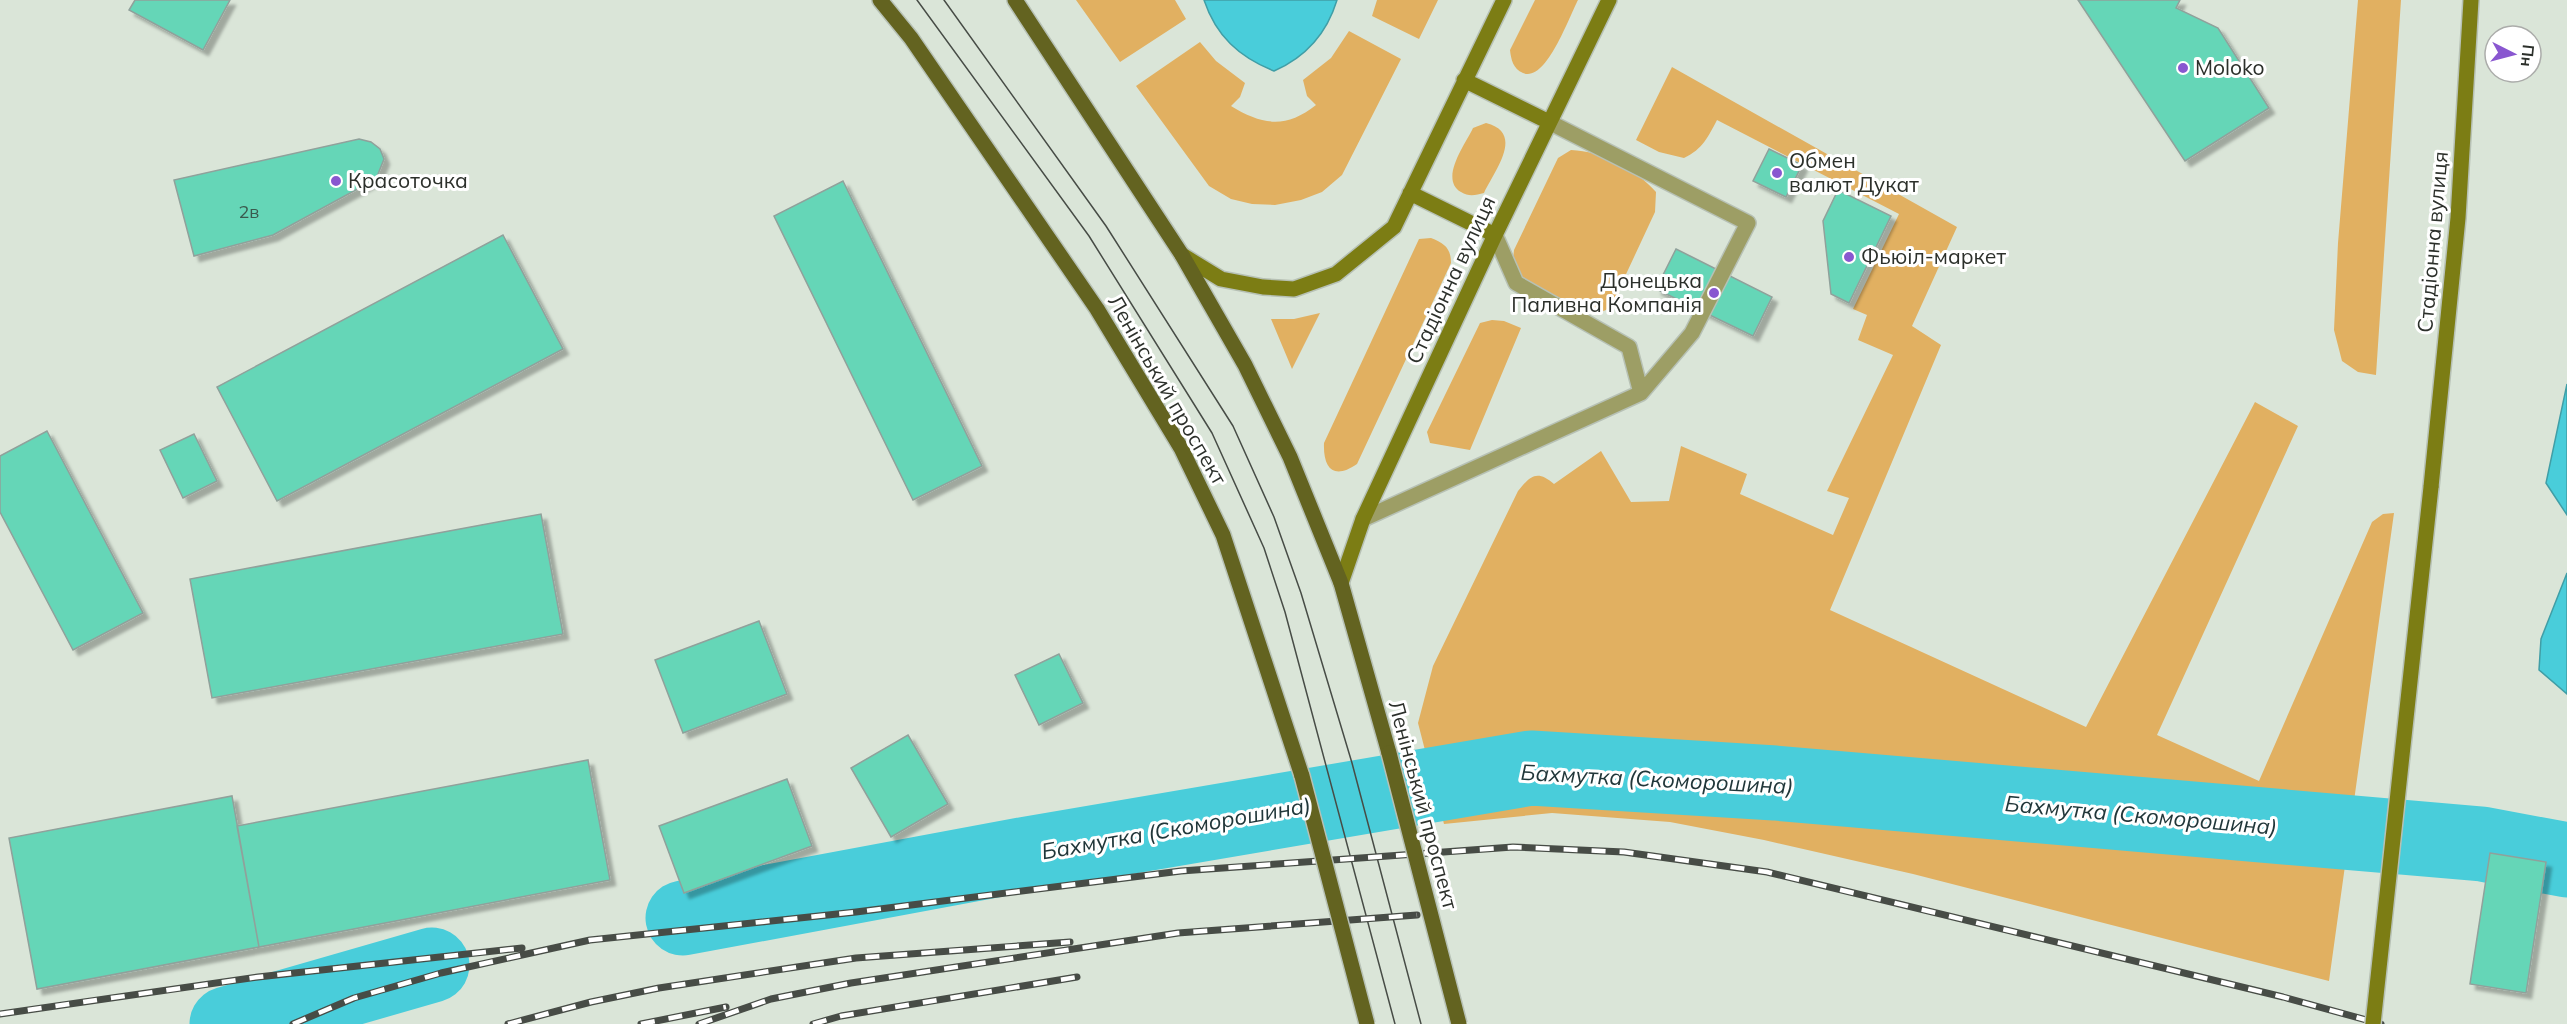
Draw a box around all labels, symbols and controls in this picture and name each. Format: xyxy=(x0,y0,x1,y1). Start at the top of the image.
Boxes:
north arrow xyxy=(2483,24,2543,84)
text: Пн xyxy=(2517,43,2539,68)
place label: Moloko xyxy=(2195,54,2265,80)
marker: Moloko xyxy=(2176,61,2190,75)
place label: Обмен валют Дукат xyxy=(1789,147,1919,197)
street label: Стадіонна вулиця xyxy=(2411,150,2453,334)
marker: Обмен валют Дукат xyxy=(1770,166,1784,180)
place label: Красоточка xyxy=(348,167,468,193)
marker: Красоточка xyxy=(329,174,343,188)
street label: Стадіонна вулиця xyxy=(1400,192,1500,368)
house number: 2в xyxy=(239,200,259,223)
place label: Фьюіл-маркет xyxy=(1861,243,2006,269)
marker: Фьюіл-маркет xyxy=(1842,250,1856,264)
place label: Донецька Паливна Компанія xyxy=(1511,267,1702,317)
marker: Донецька Паливна Компанія xyxy=(1707,286,1721,300)
street label: Ленінський проспект xyxy=(1103,290,1233,489)
street label: Ленінський проспект xyxy=(1384,698,1464,912)
water label: Бахмутка (Скоморошина) xyxy=(1520,758,1794,800)
water label: Бахмутка (Скоморошина) xyxy=(2004,789,2278,841)
water label: Бахмутка (Скоморошина) xyxy=(1039,791,1313,865)

